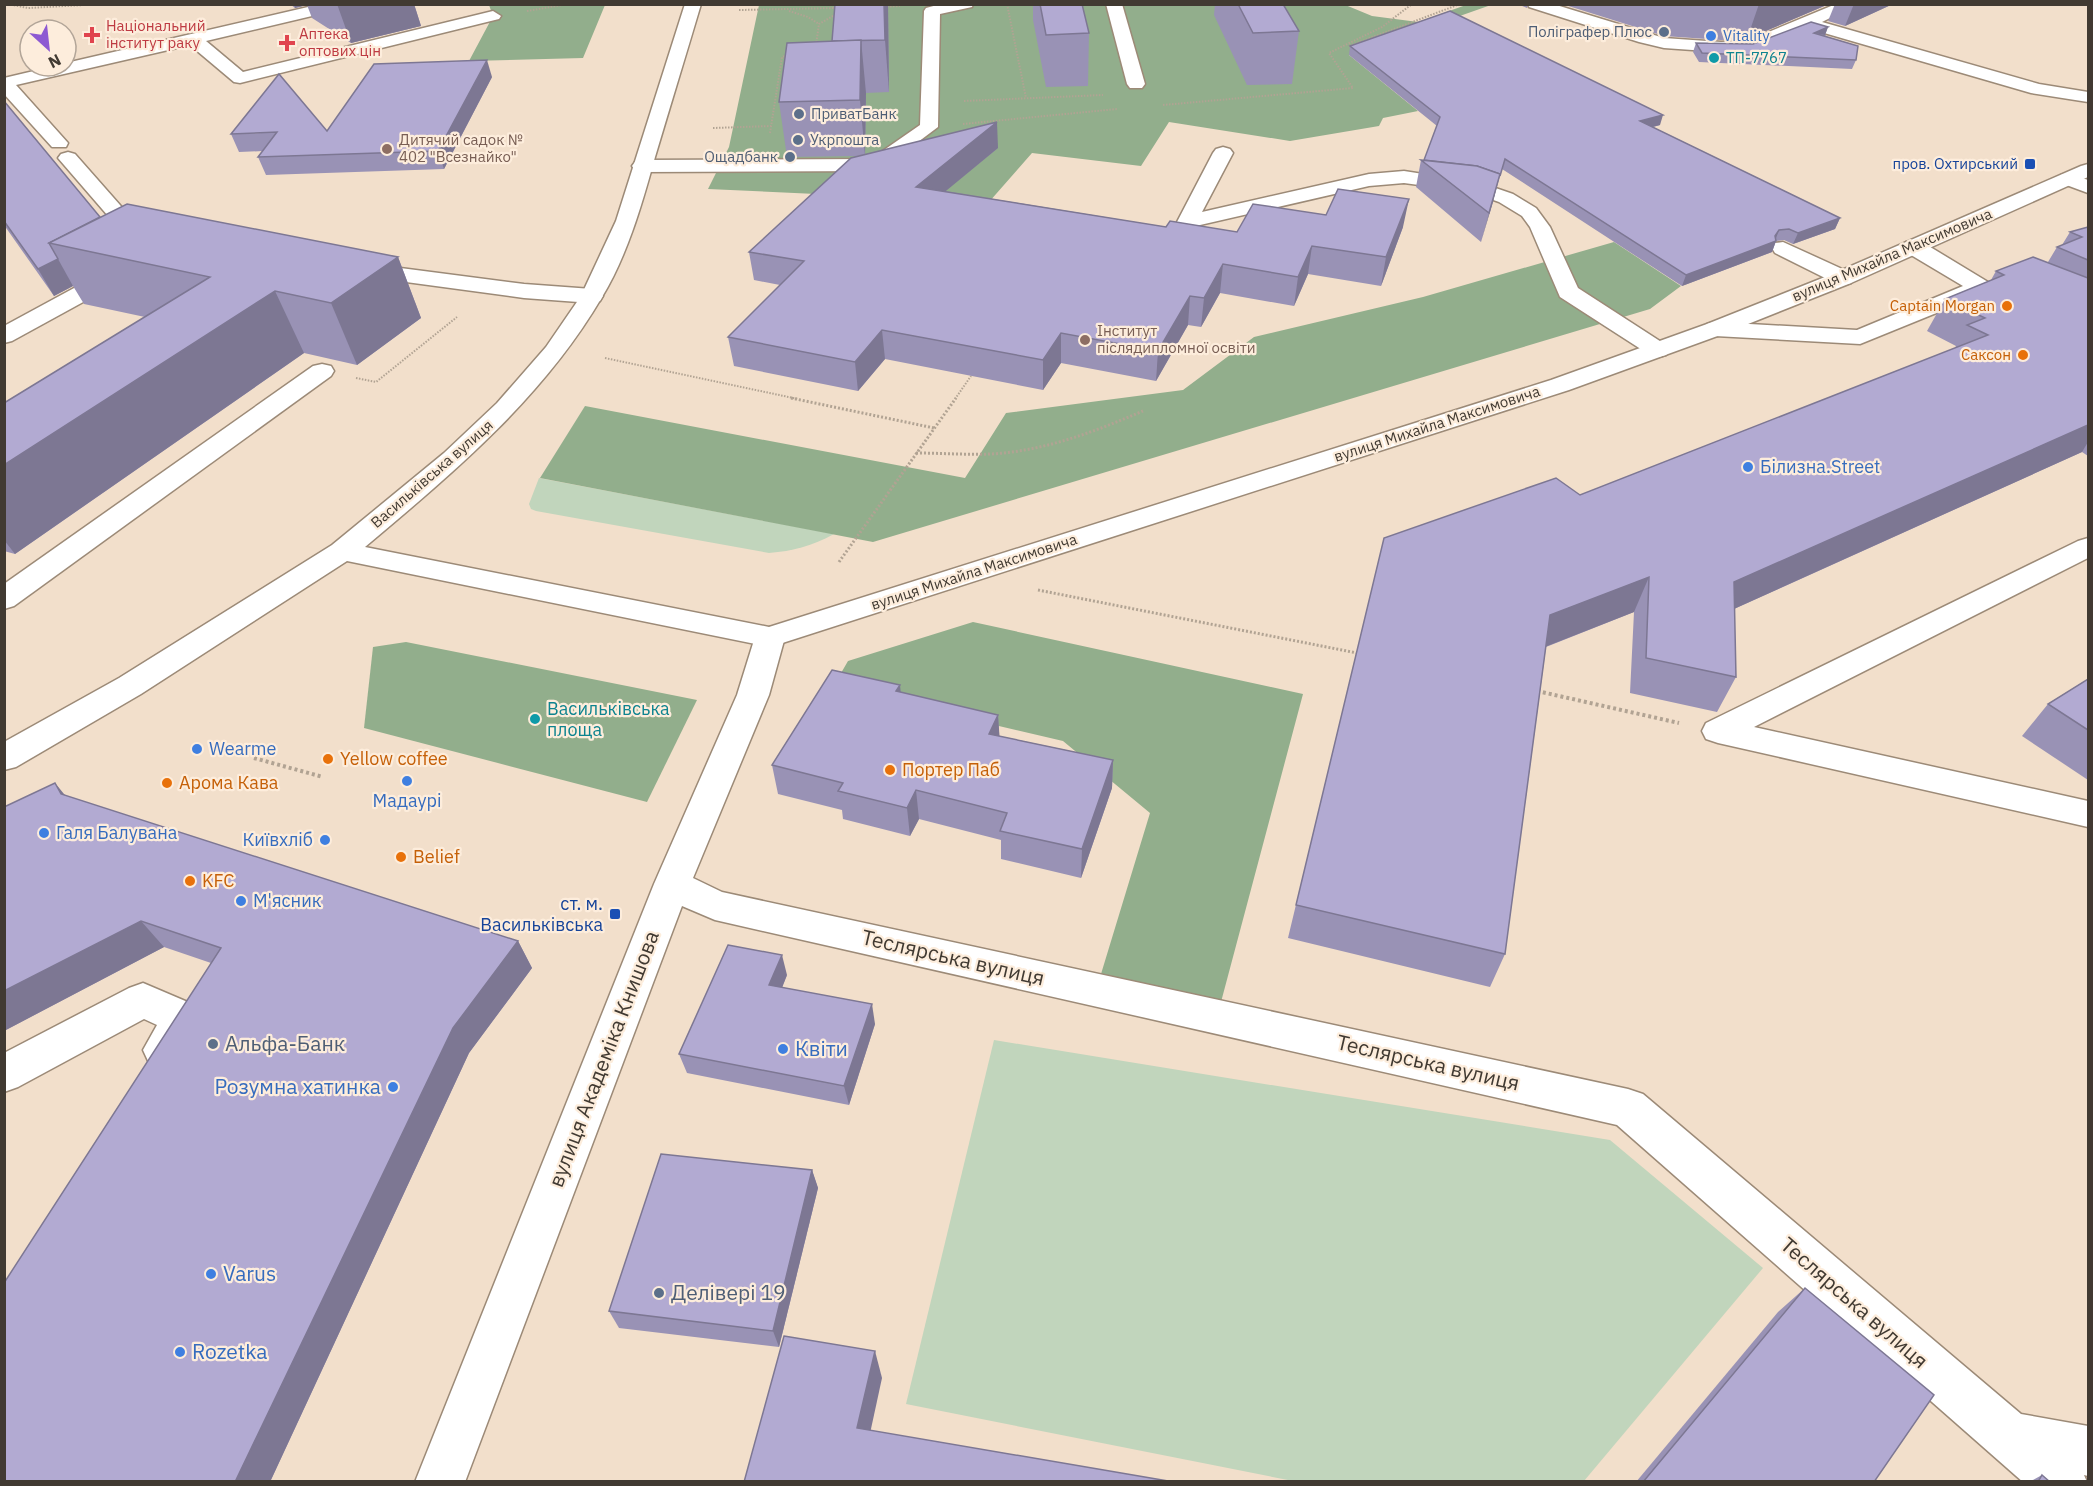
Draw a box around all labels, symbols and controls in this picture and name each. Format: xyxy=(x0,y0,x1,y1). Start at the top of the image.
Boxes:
place label: Національний інститут раку xyxy=(106,16,205,52)
north arrow xyxy=(18,18,78,78)
place label: Поліграфер Плюс xyxy=(1528,22,1652,41)
place label: Аптека оптових цін xyxy=(299,24,381,60)
marker: Поліграфер Плюс xyxy=(1657,25,1671,39)
marker: Національний інститут раку xyxy=(83,26,101,44)
place label: Vitality xyxy=(1723,26,1770,45)
marker: Vitality xyxy=(1704,29,1718,43)
marker: Аптека оптових цін xyxy=(280,36,294,50)
place label: ТП-7767 xyxy=(1726,48,1787,67)
text: N xyxy=(45,50,65,73)
marker: ТП-7767 xyxy=(1707,51,1721,65)
place label: ПриватБанк xyxy=(811,104,897,123)
marker: ПриватБанк xyxy=(792,107,806,121)
place label: Дитячий садок № 402 "Всезнайко" xyxy=(399,130,523,166)
place label: Укрпошта xyxy=(810,130,879,149)
marker: Укрпошта xyxy=(791,133,805,147)
marker: Дитячий садок № 402 "Всезнайко" xyxy=(380,142,394,156)
place label: Ощадбанк xyxy=(704,147,778,166)
marker: Ощадбанк xyxy=(783,150,797,164)
place label: пров. Охтирський xyxy=(1893,154,2018,173)
marker: пров. Охтирський xyxy=(2023,157,2037,171)
street label: вулиця Михайла Максимовича xyxy=(1789,204,1995,305)
place label: Captain Morgan xyxy=(1890,296,1995,315)
marker: Captain Morgan xyxy=(2000,299,2014,313)
place label: Інститут післядипломної освіти xyxy=(1097,321,1256,357)
marker: Інститут післядипломної освіти xyxy=(1078,333,1092,347)
place label: Саксон xyxy=(1961,345,2011,364)
marker: Саксон xyxy=(2016,348,2030,362)
street label: вулиця Михайла Максимовича xyxy=(1331,381,1542,466)
street label: Васильківська вулиця xyxy=(367,415,497,532)
place label: Білизна.Street xyxy=(1760,455,1880,478)
marker: Білизна.Street xyxy=(1741,460,1755,474)
street label: вулиця Михайла Максимовича xyxy=(868,529,1079,614)
place label: Васильківська площа xyxy=(547,697,670,741)
marker: Васильківська площа xyxy=(528,712,542,726)
place label: Wearme xyxy=(209,737,277,760)
marker: Wearme xyxy=(190,742,204,756)
place label: Yellow coffee xyxy=(340,747,448,770)
marker: Yellow coffee xyxy=(321,752,335,766)
place label: Портер Паб xyxy=(902,758,1000,781)
marker: Портер Паб xyxy=(883,763,897,777)
place label: Арома Кава xyxy=(179,771,279,794)
marker: Мадаурі xyxy=(400,774,414,788)
marker: Арома Кава xyxy=(160,776,174,790)
place label: Мадаурі xyxy=(373,789,441,812)
place label: Галя Балувана xyxy=(56,821,178,844)
marker: Галя Балувана xyxy=(37,826,51,840)
place label: Київхліб xyxy=(243,828,313,851)
marker: Київхліб xyxy=(318,833,332,847)
place label: Belief xyxy=(413,845,460,868)
marker: Belief xyxy=(394,850,408,864)
place label: KFC xyxy=(202,869,234,892)
marker: KFC xyxy=(183,874,197,888)
place label: М'ясник xyxy=(253,889,322,912)
place label: ст. м. Васильківська xyxy=(480,892,603,936)
marker: М'ясник xyxy=(234,894,248,908)
marker: ст. м. Васильківська xyxy=(608,907,622,921)
street label: Теслярська вулиця xyxy=(859,922,1047,992)
street label: вулиця Академіка Книшова xyxy=(541,926,665,1191)
street label: Теслярська вулиця xyxy=(1334,1027,1522,1097)
place label: Альфа-Банк xyxy=(225,1029,345,1057)
place label: Квіти xyxy=(795,1034,848,1062)
marker: Альфа-Банк xyxy=(206,1037,220,1051)
marker: Квіти xyxy=(776,1042,790,1056)
place label: Розумна хатинка xyxy=(215,1072,381,1100)
marker: Розумна хатинка xyxy=(386,1080,400,1094)
street label: Теслярська вулиця xyxy=(1775,1230,1934,1374)
place label: Varus xyxy=(223,1259,276,1287)
marker: Varus xyxy=(204,1267,218,1281)
place label: Делівері 19 xyxy=(671,1278,786,1306)
marker: Делівері 19 xyxy=(652,1286,666,1300)
place label: Rozetka xyxy=(192,1337,267,1365)
marker: Rozetka xyxy=(173,1345,187,1359)

